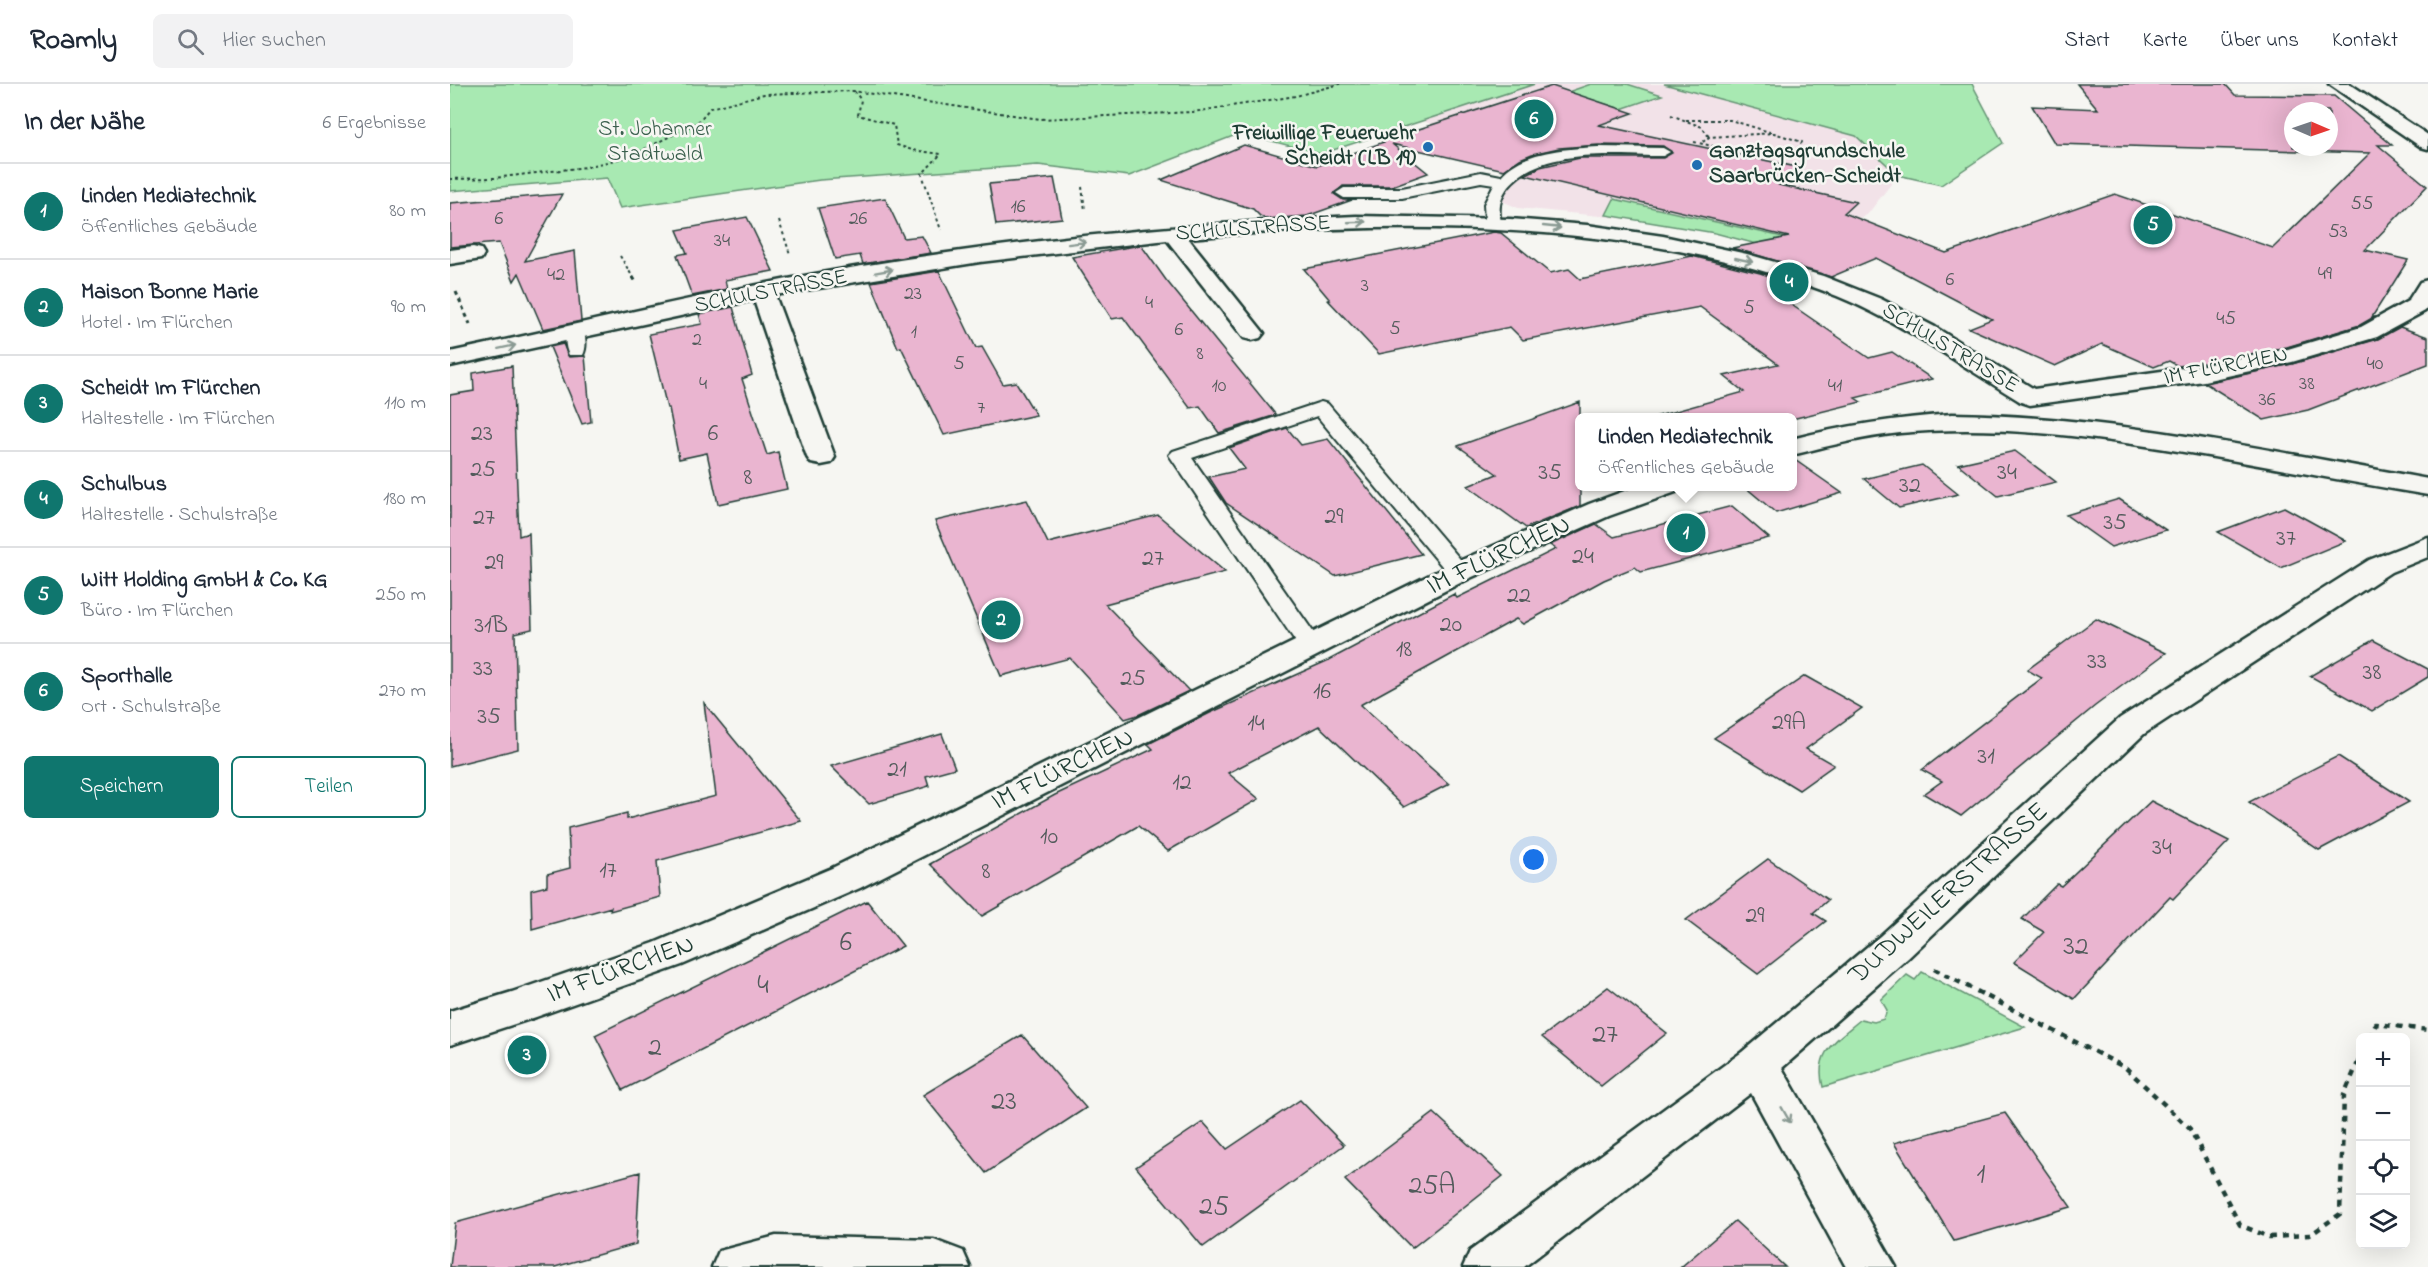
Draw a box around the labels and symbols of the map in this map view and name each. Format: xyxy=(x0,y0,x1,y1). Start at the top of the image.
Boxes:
pin: 6 xyxy=(1514,96,1554,141)
north arrow xyxy=(2284,102,2338,156)
park label: St. Johanner Stadtwald xyxy=(598,114,712,171)
place label: Freiwillige Feuerwehr Scheidt (LB 19) xyxy=(1232,118,1417,175)
place label: Ganztagsgrundschule Saarbrücken-Scheidt xyxy=(1709,136,1906,193)
marker: Freiwillige Feuerwehr Scheidt (LB 19) xyxy=(1421,140,1435,154)
marker: Ganztagsgrundschule Saarbrücken-Scheidt xyxy=(1690,158,1704,172)
house number: 55 xyxy=(2351,190,2373,219)
house number: 16 xyxy=(1010,193,1026,222)
pin: 5 xyxy=(2134,202,2172,248)
house number: 6 xyxy=(495,205,504,234)
house number: 26 xyxy=(849,205,868,234)
street label: SCHULSTRASSE xyxy=(1175,208,1331,250)
one-way arrow xyxy=(1347,217,1366,228)
house number: 53 xyxy=(2328,218,2348,247)
one-way arrow xyxy=(1541,222,1561,233)
house number: 34 xyxy=(714,227,730,256)
one-way arrow xyxy=(1066,238,1086,249)
one-way arrow xyxy=(1734,255,1753,267)
pin: 4 xyxy=(1770,260,1808,304)
house number: 49 xyxy=(2318,260,2332,289)
house number: 42 xyxy=(547,261,565,290)
street label: SCHULSTRASSE xyxy=(692,262,850,322)
one-way arrow xyxy=(873,265,893,276)
house number: 6 xyxy=(1946,266,1955,295)
house number: 3 xyxy=(1361,272,1369,301)
house number: 23 xyxy=(904,280,922,309)
house number: 4 xyxy=(1145,289,1153,318)
house number: 5 xyxy=(1743,294,1755,323)
street label: SCHULSTRASSE xyxy=(1875,295,2025,403)
house number: 45 xyxy=(2216,305,2236,334)
house number: 5 xyxy=(1389,315,1401,344)
house number: 6 xyxy=(1175,316,1184,345)
house number: 1 xyxy=(911,318,917,347)
house number: 2 xyxy=(692,326,702,355)
street label: IM FLÜRCHEN xyxy=(2161,339,2291,395)
house number: 8 xyxy=(1196,340,1204,369)
one-way arrow xyxy=(497,341,517,352)
house number: 5 xyxy=(953,350,965,379)
house number: 40 xyxy=(2367,350,2384,379)
house number: 4 xyxy=(699,370,707,399)
house number: 38 xyxy=(2299,370,2315,399)
house number: 10 xyxy=(1212,372,1227,401)
house number: 41 xyxy=(1828,372,1842,401)
house number: 36 xyxy=(2258,386,2276,415)
house number: 7 xyxy=(977,394,985,423)
house number: 23 xyxy=(471,417,493,452)
house number: 6 xyxy=(708,417,719,452)
house number: 25 xyxy=(470,453,496,488)
house number: 35 xyxy=(1538,456,1562,491)
house number: 34 xyxy=(1997,456,2017,491)
house number: 8 xyxy=(744,461,753,496)
house number: 32 xyxy=(1899,469,1921,504)
house number: 29 xyxy=(1324,500,1344,535)
house number: 27 xyxy=(473,501,495,536)
street label: IM FLÜRCHEN xyxy=(1421,506,1577,606)
house number: 35 xyxy=(2103,506,2127,541)
pin: 1 xyxy=(1666,510,1706,556)
house number: 37 xyxy=(2276,522,2296,557)
house number: 24 xyxy=(1572,540,1594,575)
house number: 27 xyxy=(1142,542,1164,577)
house number: 29 xyxy=(484,546,504,581)
house number: 22 xyxy=(1507,579,1531,614)
pin: 2 xyxy=(982,598,1020,642)
house number: 20 xyxy=(1440,608,1462,643)
house number: 31B xyxy=(474,609,508,644)
house number: 18 xyxy=(1396,633,1412,668)
house number: 33 xyxy=(2087,645,2107,680)
house number: 33 xyxy=(473,652,493,687)
house number: 38 xyxy=(2363,656,2381,691)
house number: 25 xyxy=(1120,662,1146,697)
house number: 16 xyxy=(1313,675,1332,710)
house number: 35 xyxy=(477,700,501,735)
house number: 29A xyxy=(1772,706,1806,741)
house number: 14 xyxy=(1247,707,1265,742)
street label: IM FLÜRCHEN xyxy=(985,719,1141,821)
house number: 31 xyxy=(1977,740,1995,775)
house number: 21 xyxy=(887,753,907,788)
house number: 12 xyxy=(1172,766,1192,801)
street label: DUDWEILERSTRASSE xyxy=(1840,794,2058,995)
house number: 10 xyxy=(1040,820,1058,855)
house number: 34 xyxy=(2152,831,2172,866)
your location xyxy=(1519,845,1548,874)
house number: 17 xyxy=(599,854,617,889)
house number: 8 xyxy=(982,855,991,890)
house number: 29 xyxy=(1745,899,1765,934)
house number: 6 xyxy=(840,923,852,964)
street label: IM FLÜRCHEN xyxy=(542,925,700,1015)
house number: 32 xyxy=(2063,927,2089,968)
house number: 4 xyxy=(757,966,769,1007)
house number: 27 xyxy=(1592,1015,1618,1056)
house number: 2 xyxy=(648,1028,662,1069)
pin: 3 xyxy=(508,1032,547,1078)
house number: 23 xyxy=(991,1082,1017,1123)
one-way arrow xyxy=(1780,1106,1792,1123)
house number: 1 xyxy=(1977,1155,1986,1196)
house number: 25A xyxy=(1408,1166,1456,1207)
house number: 25 xyxy=(1199,1187,1229,1228)

